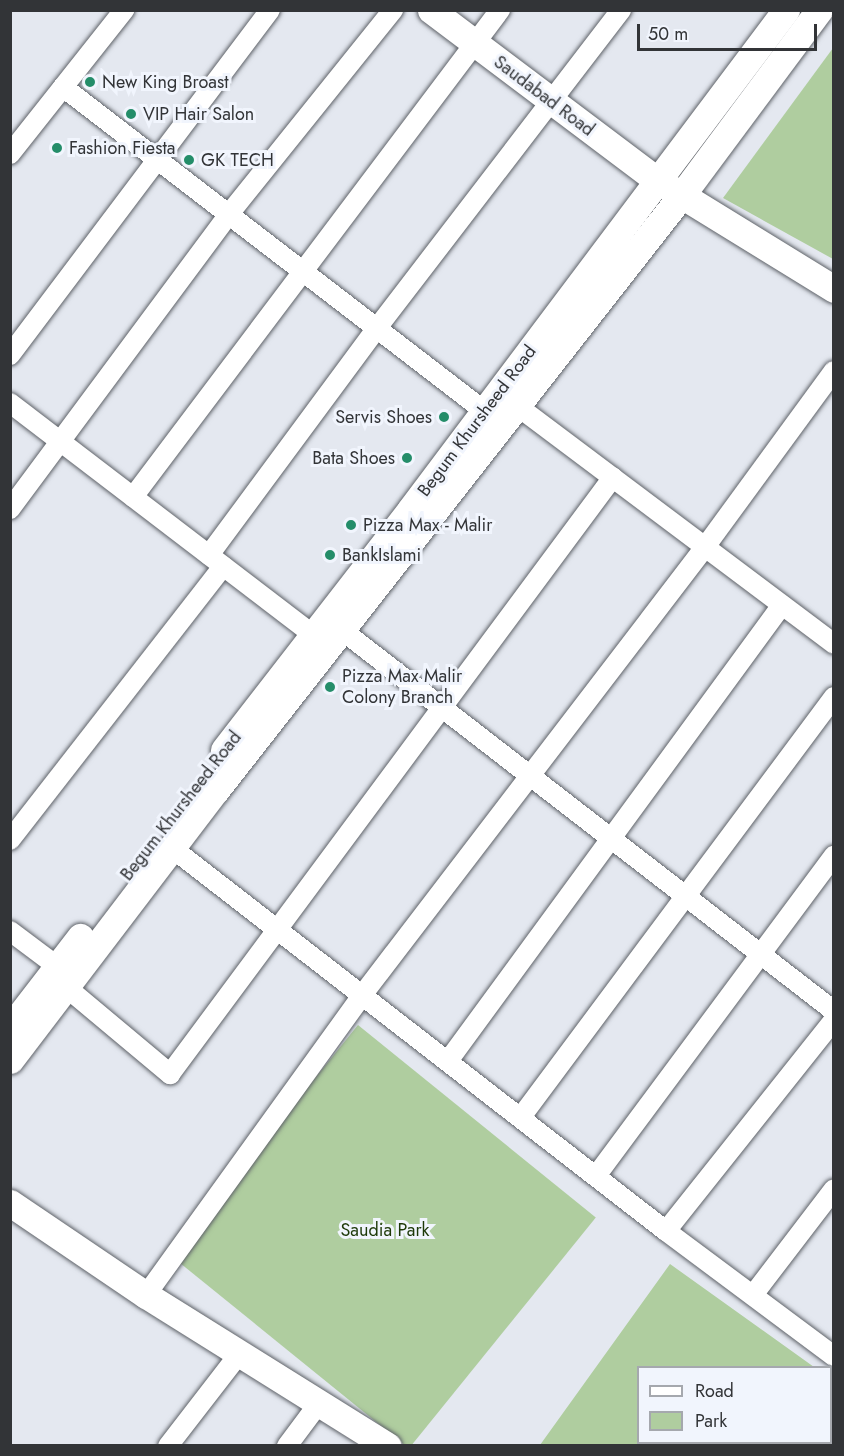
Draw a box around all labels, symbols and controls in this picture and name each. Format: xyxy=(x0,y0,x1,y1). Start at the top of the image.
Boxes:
scale bar xyxy=(640,12,820,50)
text: 50 m xyxy=(648,21,688,47)
street label: Saudabad Road xyxy=(489,51,599,141)
place label: New King Broast xyxy=(102,71,229,93)
marker: New King Broast xyxy=(83,75,97,89)
place label: VIP Hair Salon xyxy=(143,103,254,125)
marker: VIP Hair Salon xyxy=(124,107,138,121)
place label: Fashion Fiesta xyxy=(69,137,175,159)
marker: Fashion Fiesta xyxy=(50,141,64,155)
place label: GK TECH xyxy=(201,149,274,171)
marker: GK TECH xyxy=(182,153,196,167)
street label: Begum Khursheed Road xyxy=(413,341,541,501)
place label: Servis Shoes xyxy=(335,406,432,428)
marker: Servis Shoes xyxy=(437,410,451,424)
place label: Bata Shoes xyxy=(312,447,395,469)
marker: Bata Shoes xyxy=(400,451,414,465)
place label: Pizza Max - Malir xyxy=(363,514,492,536)
marker: Pizza Max - Malir xyxy=(344,518,358,532)
place label: BankIslami xyxy=(342,544,421,566)
marker: BankIslami xyxy=(323,548,337,562)
place label: Pizza Max Malir Colony Branch xyxy=(342,666,462,708)
marker: Pizza Max Malir Colony Branch xyxy=(323,680,337,694)
street label: Begum Khursheed Road xyxy=(116,727,246,885)
park label: Saudia Park xyxy=(340,1219,430,1241)
legend xyxy=(637,1366,832,1444)
text: Road xyxy=(695,1378,734,1404)
text: Park xyxy=(695,1408,727,1434)

